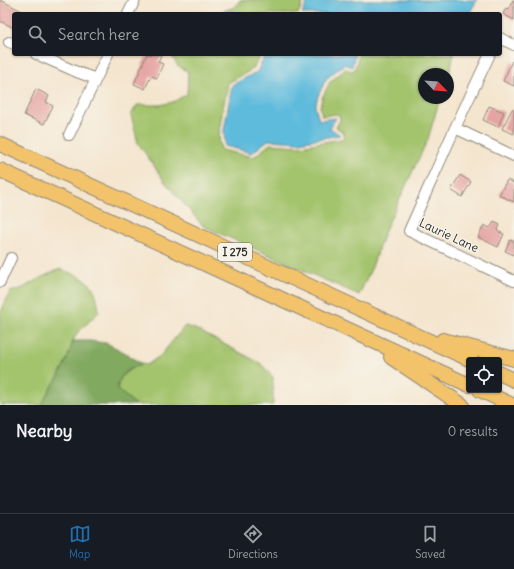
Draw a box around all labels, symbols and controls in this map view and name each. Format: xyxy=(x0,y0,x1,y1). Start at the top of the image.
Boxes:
search box xyxy=(12,12,502,56)
icon: search xyxy=(26,23,48,45)
text: Search here xyxy=(58,25,139,44)
north arrow xyxy=(418,68,454,104)
street label: Laurie Lane xyxy=(417,215,481,255)
road number: I 275 xyxy=(218,243,252,261)
map controls xyxy=(466,357,502,393)
button: locate xyxy=(466,357,502,393)
text: Nearby xyxy=(16,420,72,442)
text: 0 results xyxy=(448,423,498,440)
tab: Map xyxy=(69,523,91,561)
tab: Directions xyxy=(228,523,278,561)
tab: Saved xyxy=(415,523,445,561)

